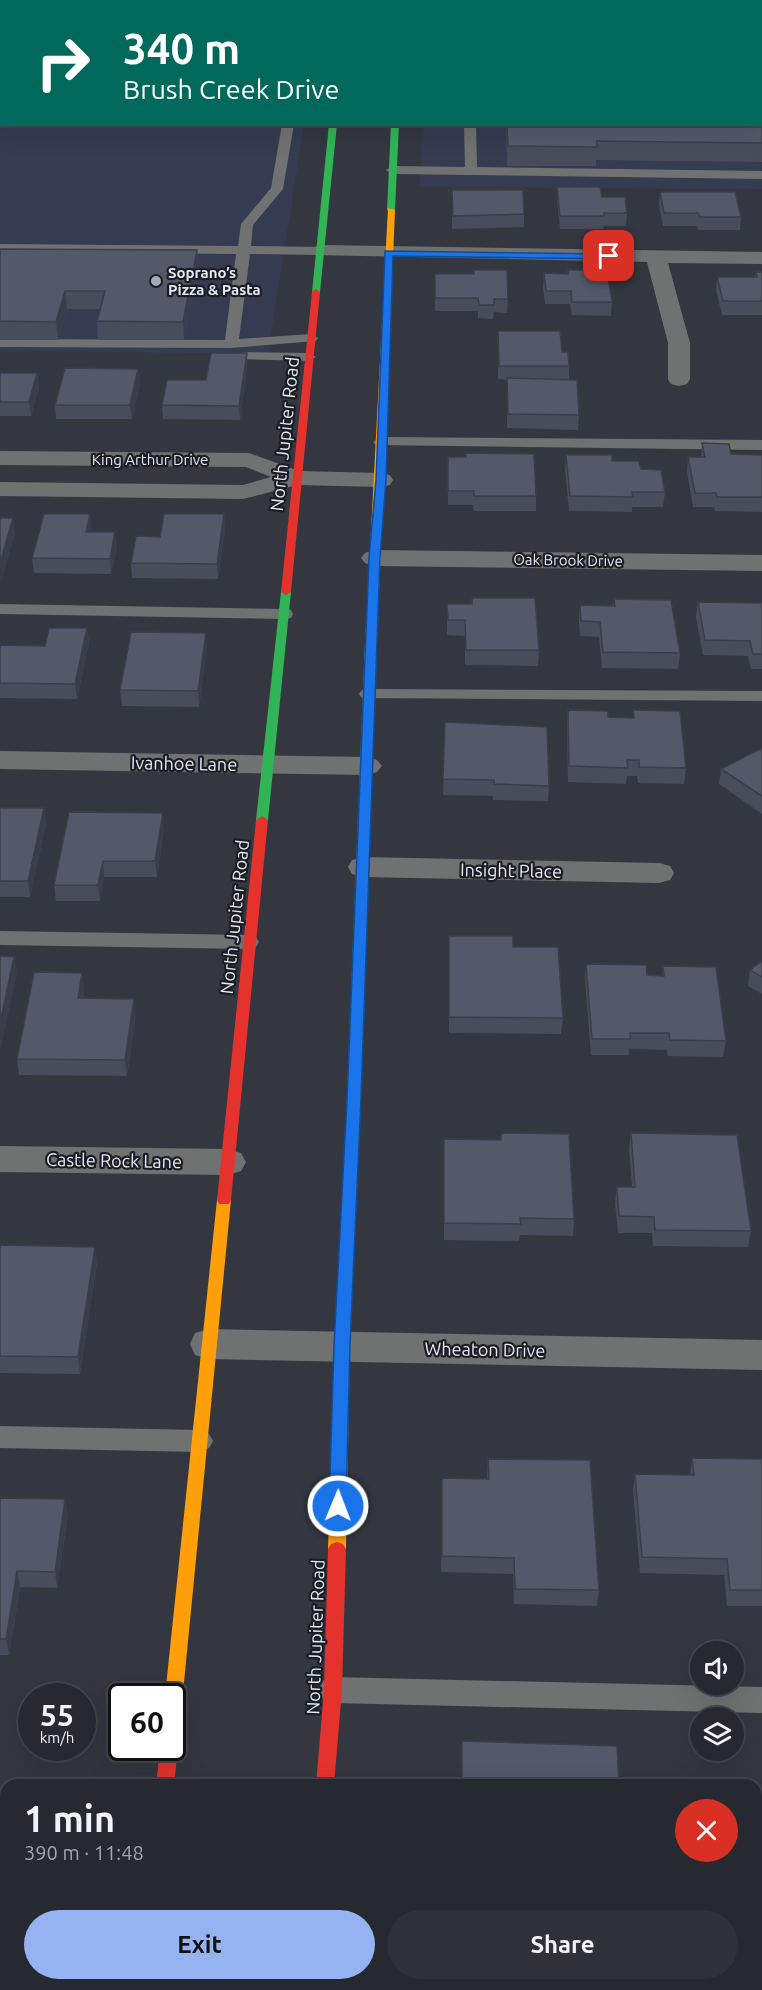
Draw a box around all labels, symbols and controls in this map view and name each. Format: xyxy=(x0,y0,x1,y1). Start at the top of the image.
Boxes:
icon: right xyxy=(24,24,102,102)
text: 340 m xyxy=(123,25,240,72)
text: Brush Creek Drive xyxy=(123,74,339,104)
pin xyxy=(583,230,634,281)
icon: arrive xyxy=(592,239,625,272)
place label: Soprano’s Pizza & Pasta xyxy=(168,264,261,298)
marker: Soprano’s Pizza & Pasta xyxy=(149,274,163,288)
street label: North Jupiter Road xyxy=(266,356,302,512)
street label: King Arthur Drive xyxy=(92,451,208,468)
street label: Oak Brook Drive xyxy=(513,551,623,569)
street label: Ivanhoe Lane xyxy=(131,752,237,774)
street label: North Jupiter Road xyxy=(216,839,252,995)
street label: Insight Place xyxy=(460,859,562,881)
street label: Castle Rock Lane xyxy=(46,1149,182,1171)
street label: Wheaton Drive xyxy=(425,1338,545,1360)
position arrow xyxy=(306,1474,370,1538)
street label: North Jupiter Road xyxy=(302,1559,328,1715)
map controls xyxy=(690,1641,744,1761)
button: sound xyxy=(690,1641,744,1695)
speed limit sign: 60 xyxy=(108,1683,186,1761)
text: 55 xyxy=(40,1698,74,1732)
button: layers xyxy=(690,1707,744,1761)
text: km/h xyxy=(40,1729,74,1746)
text: 1 min xyxy=(24,1798,115,1839)
button: close xyxy=(675,1799,738,1862)
text: 390 m · 11:48 xyxy=(24,1841,144,1864)
button: Exit xyxy=(24,1910,375,1979)
button: Share xyxy=(387,1910,738,1979)

